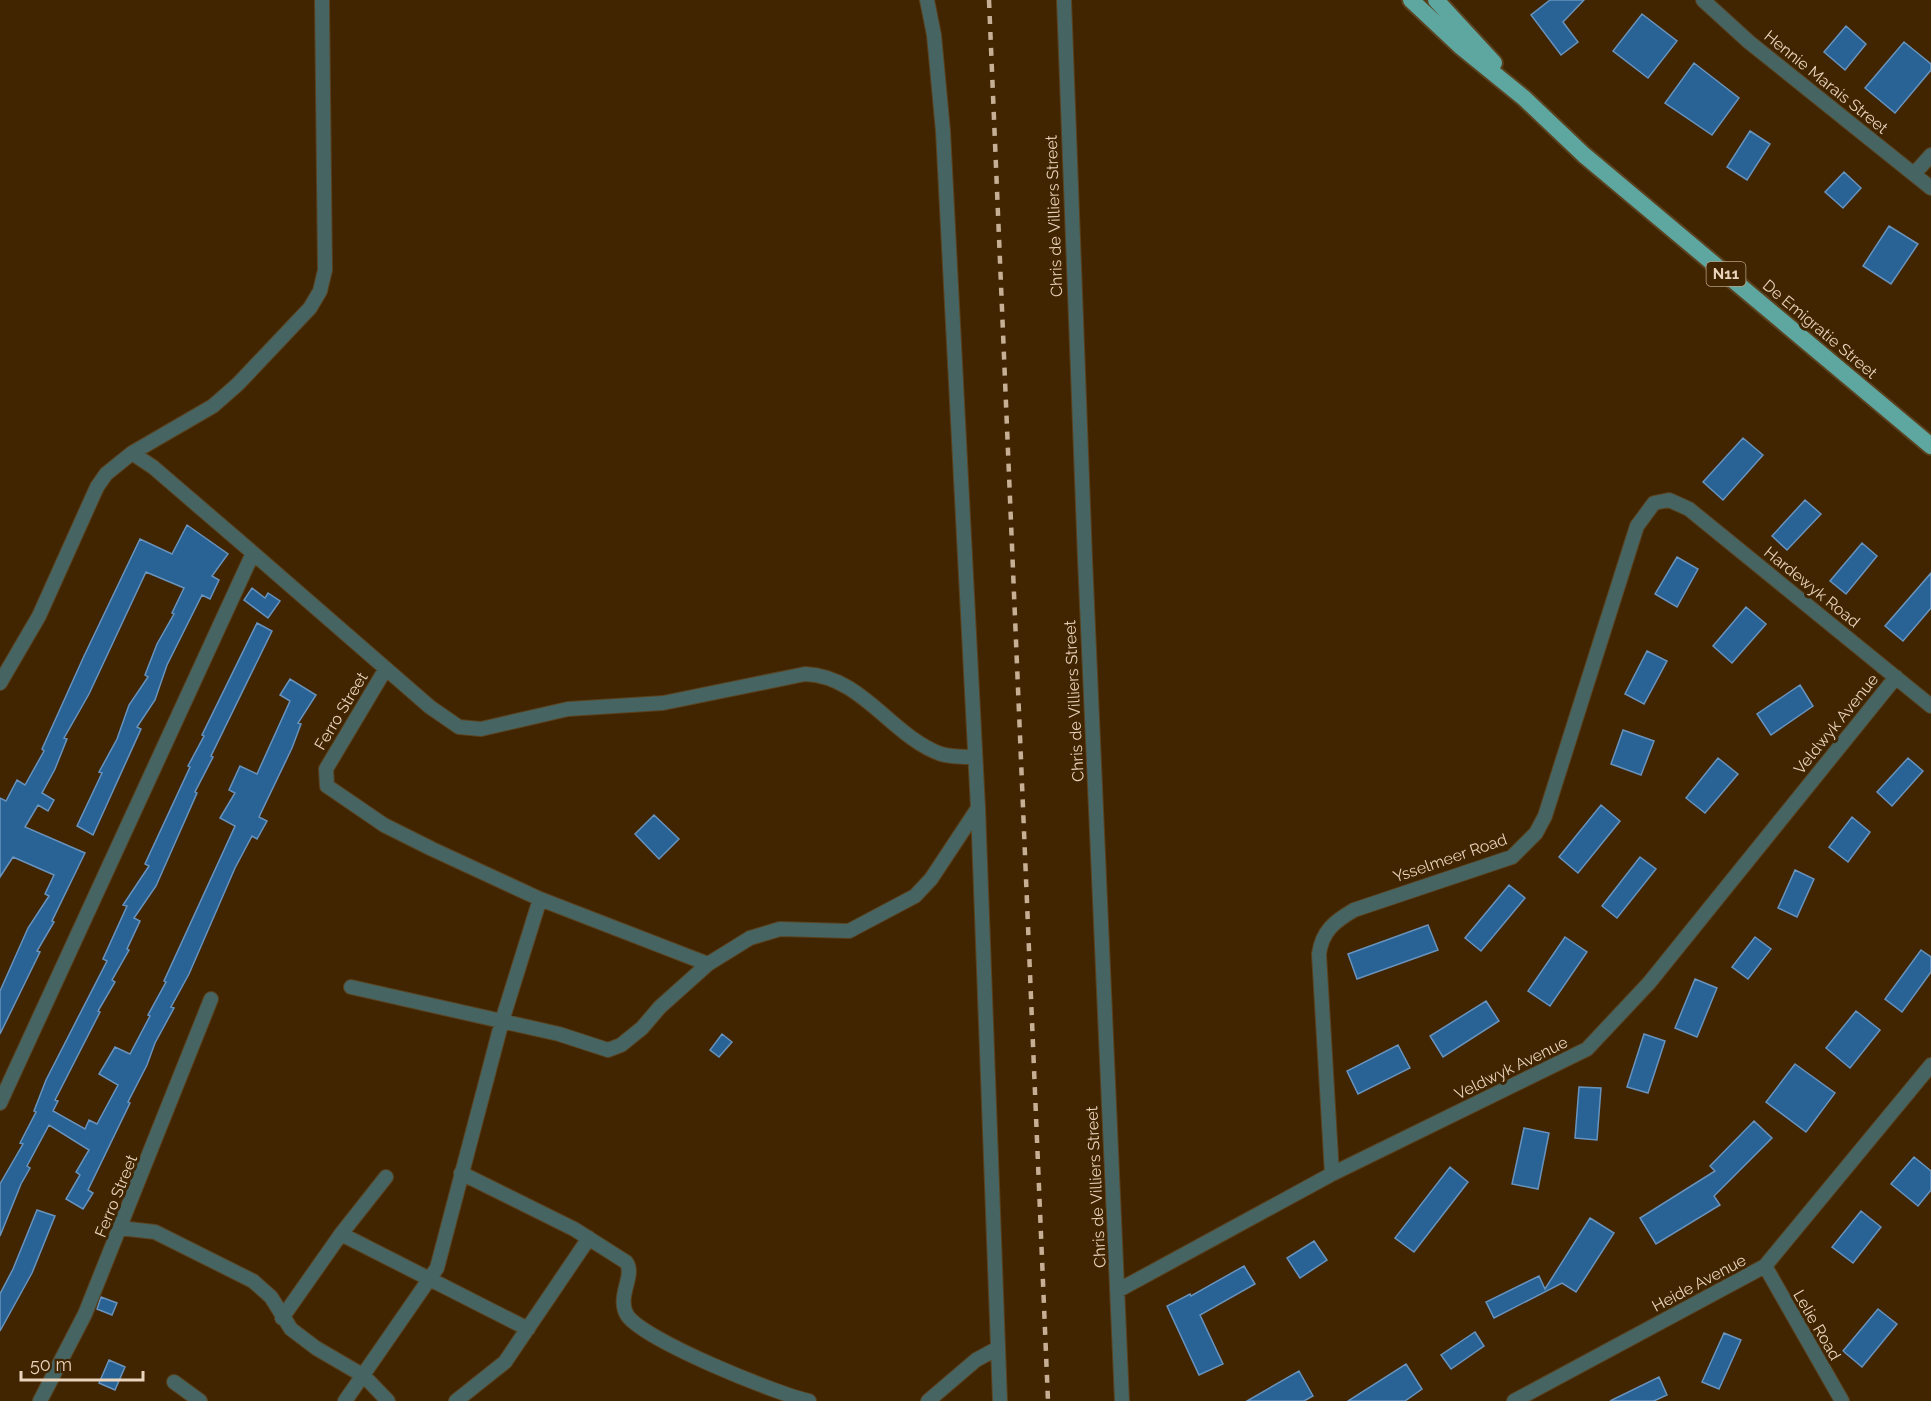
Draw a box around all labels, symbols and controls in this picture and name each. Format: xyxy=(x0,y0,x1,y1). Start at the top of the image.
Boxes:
street label: Hennie Marais Street xyxy=(1760,26,1892,138)
street label: Chris de Villiers Street xyxy=(1042,134,1066,297)
road number: N11 xyxy=(1706,262,1746,286)
street label: De Emigratie Street xyxy=(1759,276,1882,383)
street label: Hardewyk Road xyxy=(1760,543,1864,631)
street label: Chris de Villiers Street xyxy=(1060,619,1088,782)
street label: Ferro Street xyxy=(310,668,372,753)
street label: Veldwyk Avenue xyxy=(1790,670,1882,778)
street label: Ysselmeer Road xyxy=(1391,830,1510,886)
street label: Veldwyk Avenue xyxy=(1451,1032,1571,1104)
street label: Chris de Villiers Street xyxy=(1082,1105,1110,1268)
street label: Ferro Street xyxy=(91,1151,141,1240)
street label: Heide Avenue xyxy=(1649,1250,1749,1316)
street label: Lelie Road xyxy=(1789,1286,1845,1364)
scale bar xyxy=(21,1344,142,1382)
text: 50 m xyxy=(30,1354,72,1375)

